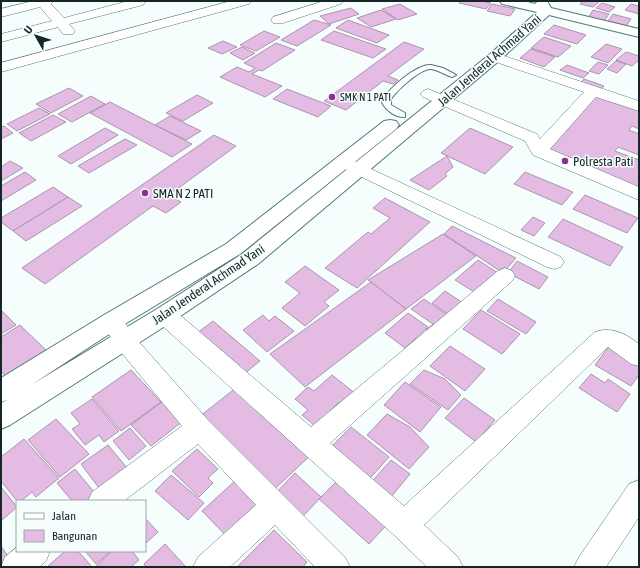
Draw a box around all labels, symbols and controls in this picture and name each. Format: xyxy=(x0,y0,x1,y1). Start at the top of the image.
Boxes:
street label: Jalan Jenderal Achmad Yani xyxy=(435,11,544,109)
north arrow xyxy=(16,16,56,56)
text: U xyxy=(22,23,35,36)
place label: SMK N 1 PATI xyxy=(340,91,391,103)
marker: SMK N 1 PATI xyxy=(327,92,337,102)
place label: Polresta Pati xyxy=(573,154,634,169)
marker: Polresta Pati xyxy=(560,156,570,166)
place label: SMA N 2 PATI xyxy=(153,186,213,201)
marker: SMA N 2 PATI xyxy=(140,188,150,198)
street label: Jalan Jenderal Achmad Yani xyxy=(149,241,267,328)
legend xyxy=(16,500,146,552)
text: Jalan xyxy=(52,509,76,523)
text: Bangunan xyxy=(52,529,97,543)

